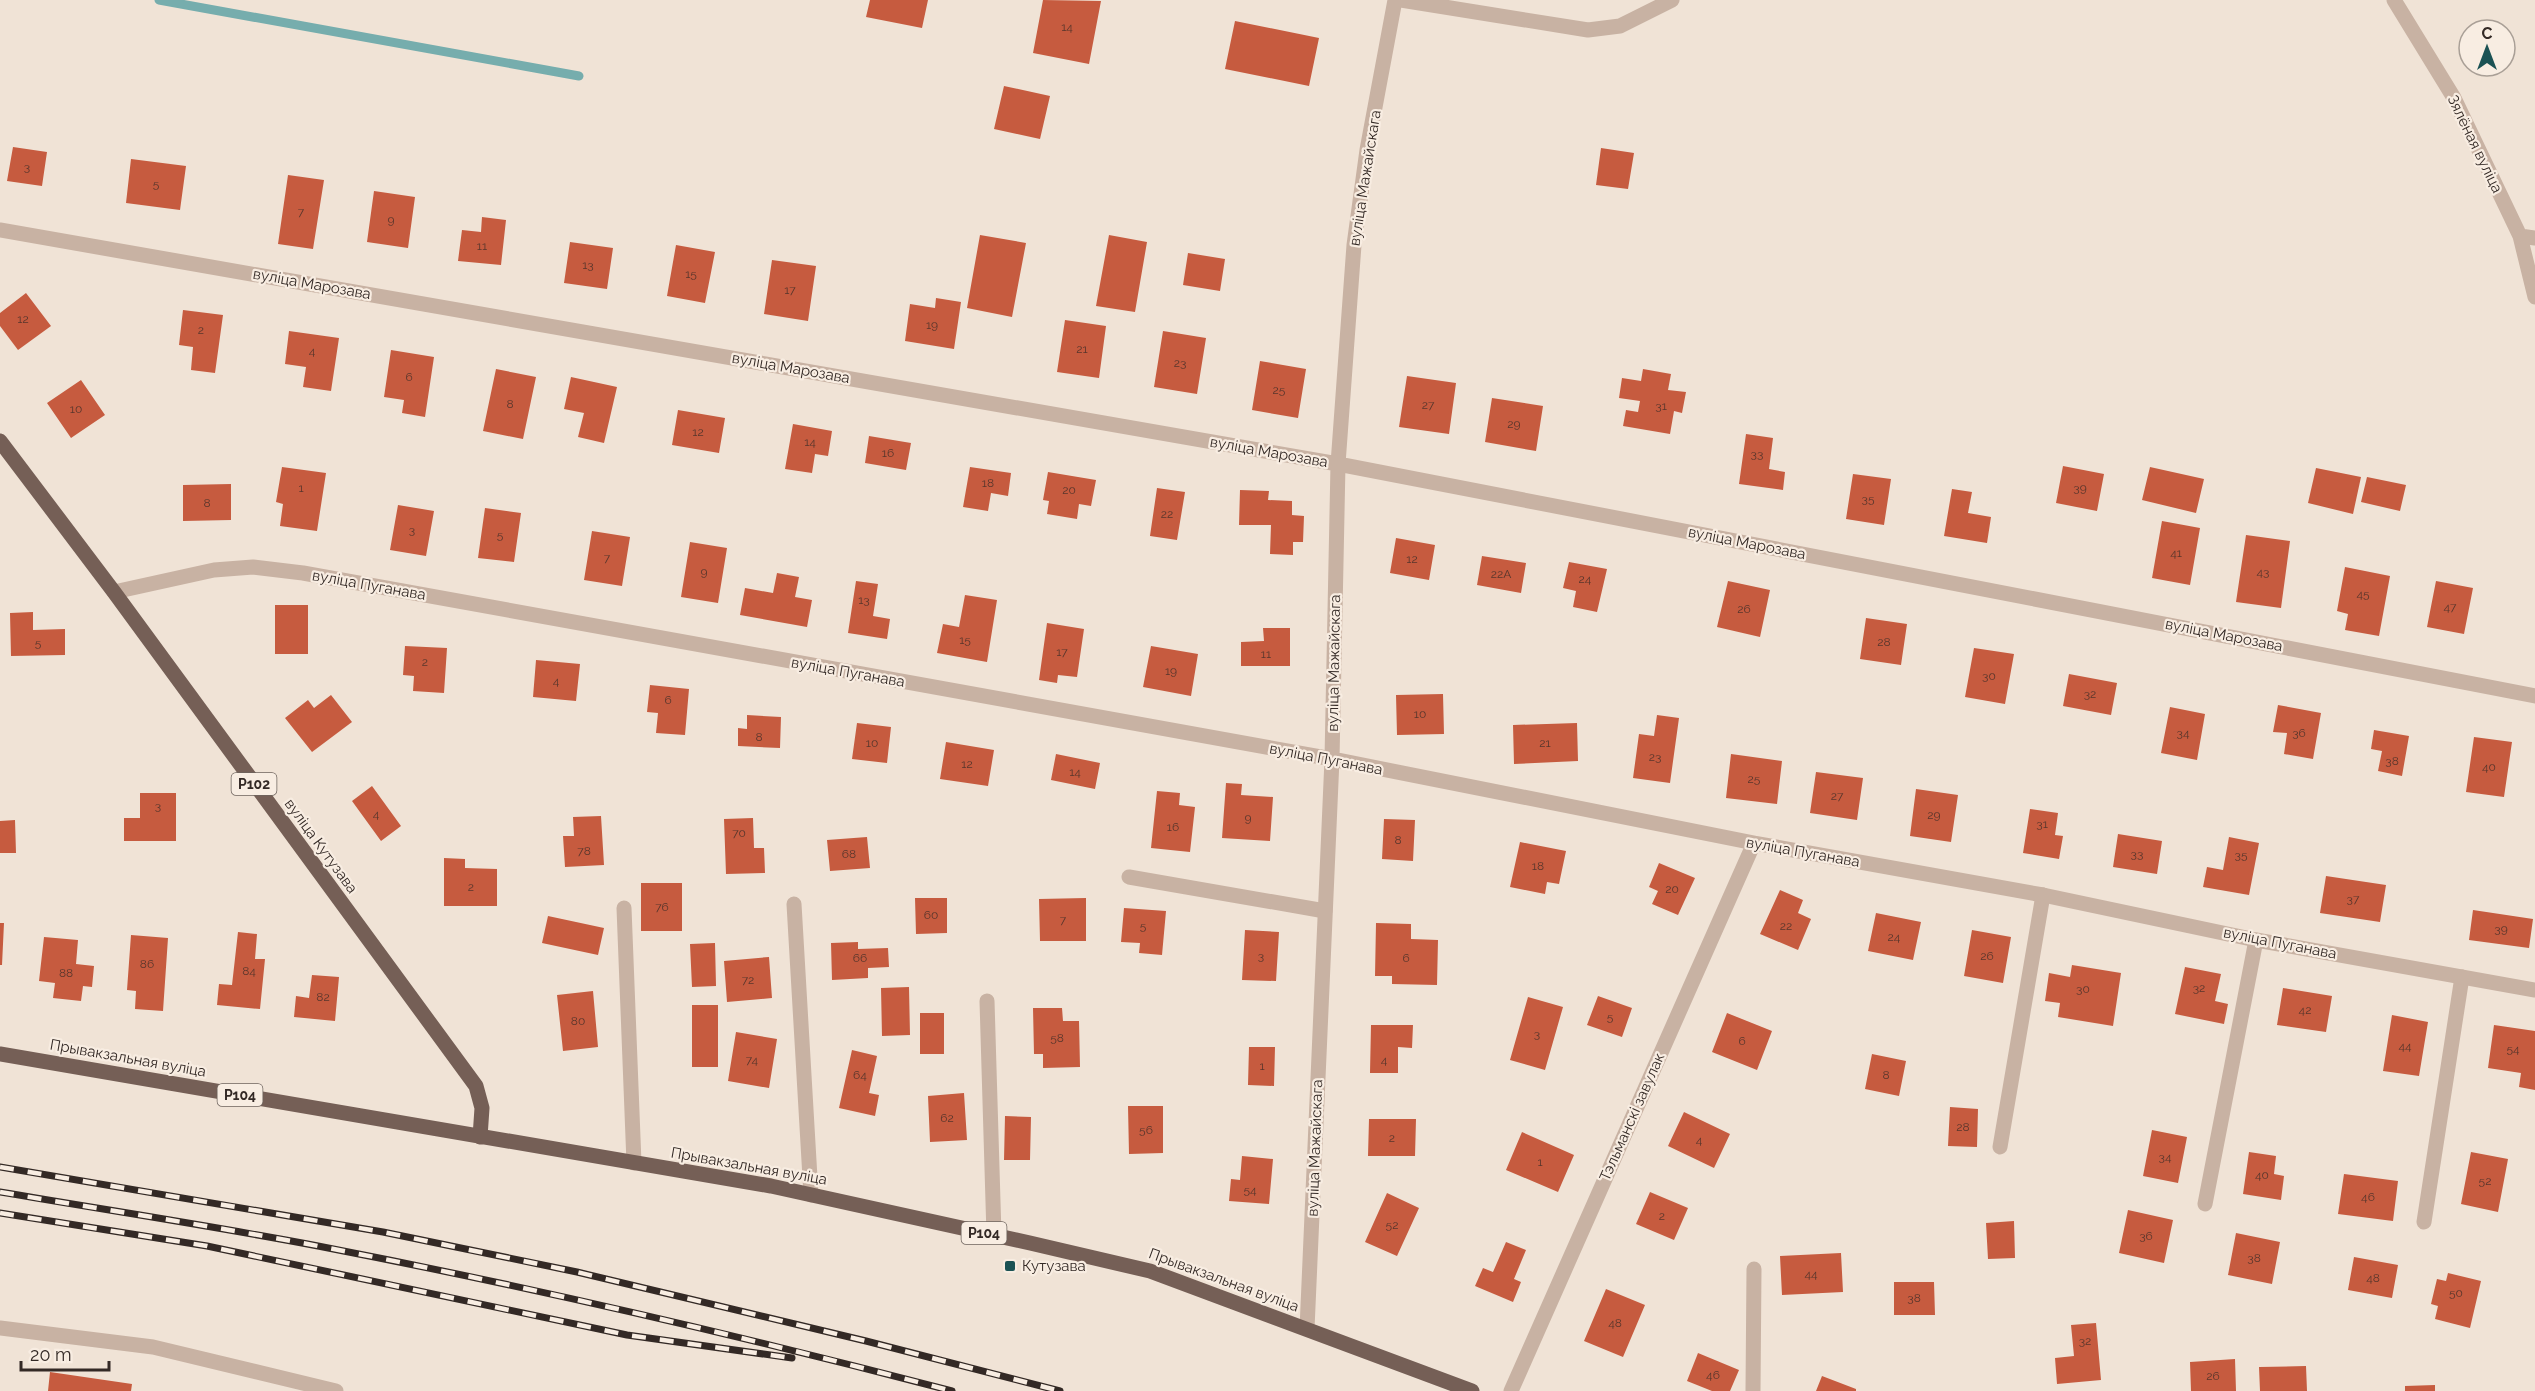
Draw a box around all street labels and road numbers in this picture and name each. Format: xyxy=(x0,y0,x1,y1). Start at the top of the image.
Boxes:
street label: Зялёная вуліца xyxy=(2444,92,2506,196)
street label: вуліца Мажайскага xyxy=(1345,109,1385,247)
street label: вуліца Марозава xyxy=(252,265,372,303)
street label: вуліца Марозава xyxy=(731,349,851,387)
street label: вуліца Марозава xyxy=(1209,433,1329,471)
street label: вуліца Марозава xyxy=(1687,523,1807,563)
street label: вуліца Пуганава xyxy=(311,566,427,604)
street label: вуліца Мажайскага xyxy=(1324,594,1344,732)
street label: вуліца Марозава xyxy=(2164,615,2284,655)
street label: вуліца Пуганава xyxy=(790,653,906,691)
street label: вуліца Пуганава xyxy=(1268,739,1384,779)
road number: Р102 xyxy=(232,773,276,795)
street label: вуліца Кутузава xyxy=(281,795,361,897)
street label: вуліца Пуганава xyxy=(1745,833,1861,871)
street label: вуліца Пуганава xyxy=(2222,923,2338,963)
street label: Прывакзальная вуліца xyxy=(48,1035,208,1081)
street label: Тэльманскі завулак xyxy=(1596,1050,1668,1184)
street label: вуліца Мажайскага xyxy=(1304,1079,1326,1217)
road number: Р104 xyxy=(218,1084,262,1106)
street label: Прывакзальная вуліца xyxy=(669,1143,829,1189)
road number: Р104 xyxy=(962,1222,1006,1244)
street label: Прывакзальная вуліца xyxy=(1146,1244,1302,1316)

